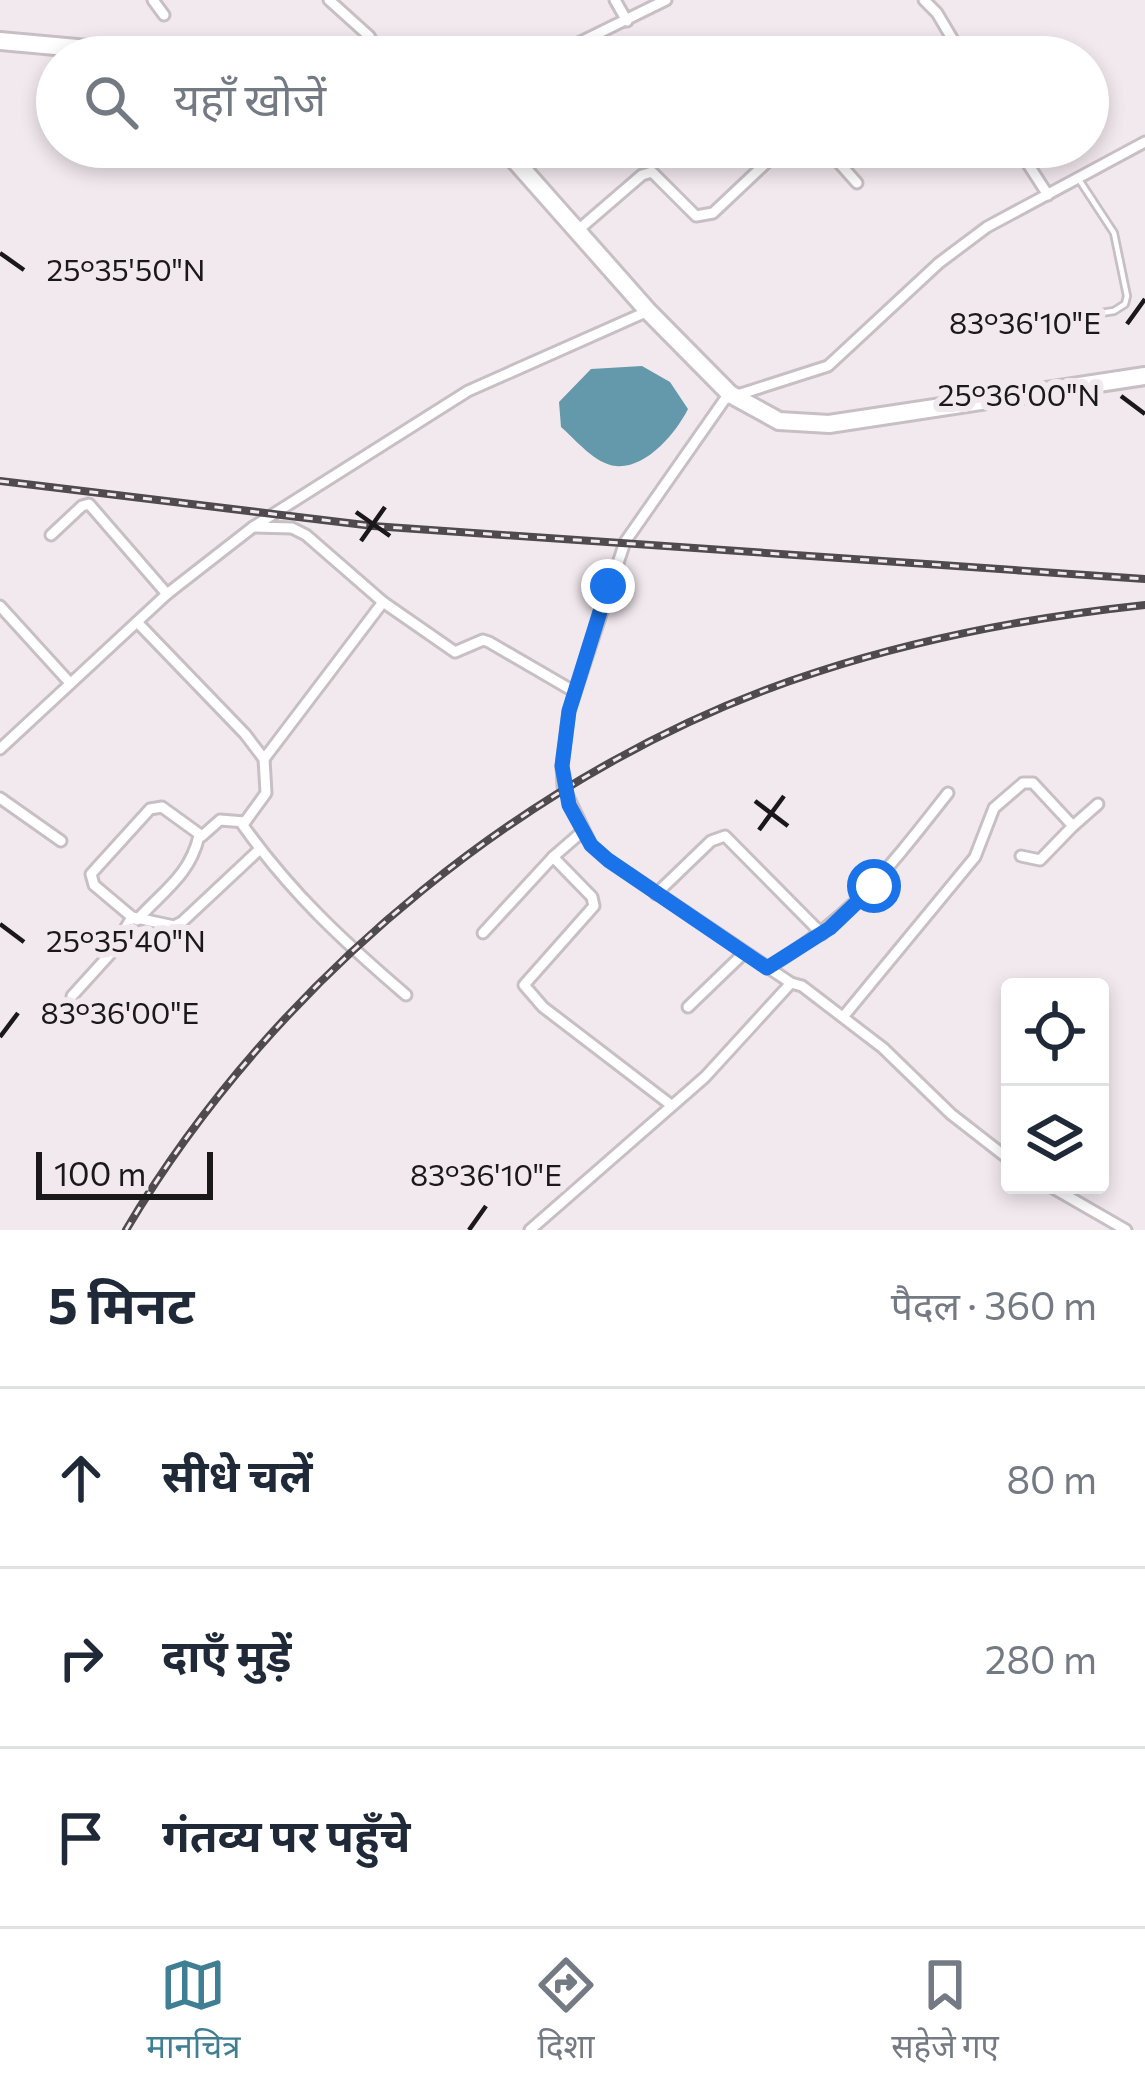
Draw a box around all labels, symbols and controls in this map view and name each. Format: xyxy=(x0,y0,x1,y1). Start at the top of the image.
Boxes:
search box xyxy=(36,36,1109,168)
icon: search xyxy=(78,69,144,135)
text: यहाँ खोजें xyxy=(174,70,326,125)
text: 25°35'50"N xyxy=(47,250,206,287)
text: 83°36'10"E xyxy=(949,303,1101,340)
text: 25°36'00"N xyxy=(938,375,1100,412)
route end xyxy=(581,559,635,613)
route start xyxy=(847,859,901,913)
text: 25°35'40"N xyxy=(46,921,206,958)
map controls xyxy=(1001,978,1109,1194)
button: locate xyxy=(1001,978,1109,1086)
text: 83°36'00"E xyxy=(41,993,199,1030)
button: layers xyxy=(1001,1086,1109,1194)
scale bar xyxy=(36,1146,213,1199)
text: 100 m xyxy=(54,1152,146,1193)
text: 83°36'10"E xyxy=(410,1155,562,1192)
text: 5 मिनट xyxy=(48,1272,195,1335)
text: पैदल · 360 m xyxy=(891,1280,1097,1328)
icon: ahead xyxy=(48,1445,114,1511)
text: सीधे चलें xyxy=(162,1446,312,1501)
text: 80 m xyxy=(1006,1454,1097,1502)
icon: right xyxy=(48,1625,114,1691)
text: दाएँ मुड़ें xyxy=(162,1626,291,1681)
text: 280 m xyxy=(985,1634,1097,1682)
icon: arrive xyxy=(48,1805,114,1871)
text: गंतव्य पर पहुँचे xyxy=(162,1806,411,1861)
tab: मानचित्र xyxy=(146,1952,241,2071)
tab: दिशा xyxy=(533,1952,599,2071)
tab: सहेजे गए xyxy=(891,1952,999,2071)

